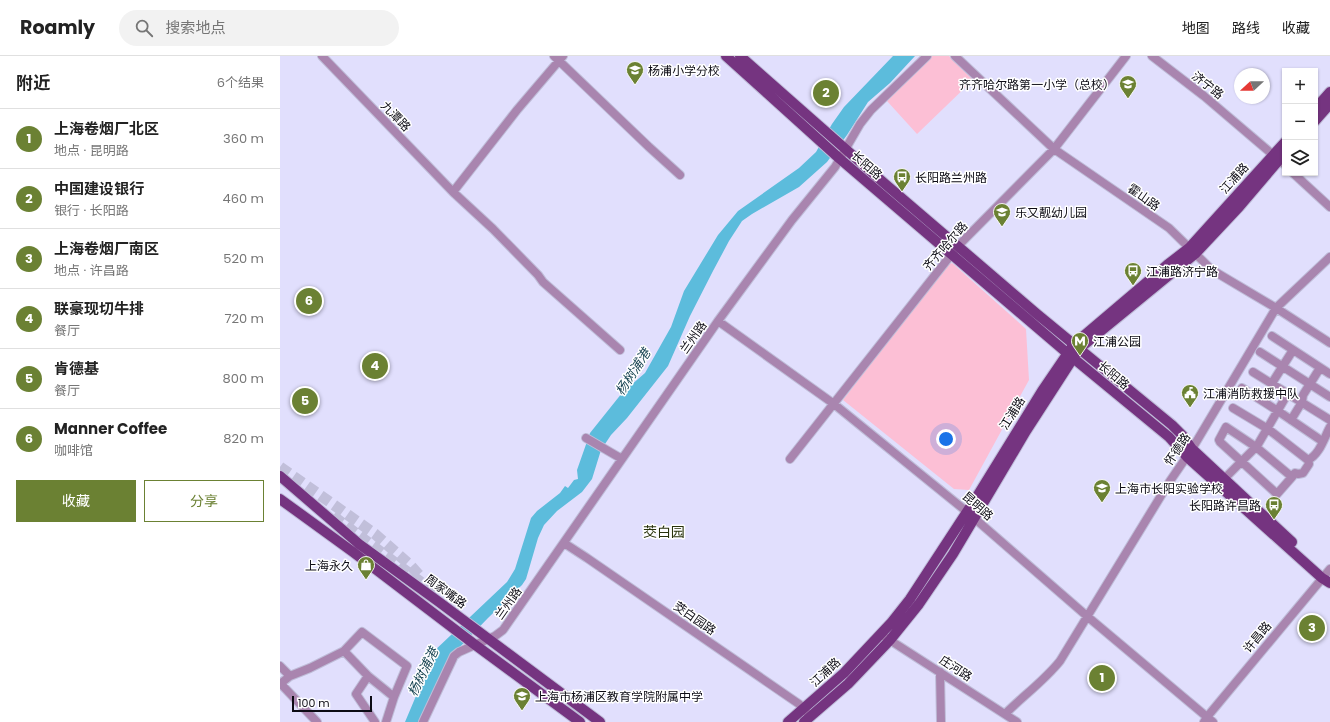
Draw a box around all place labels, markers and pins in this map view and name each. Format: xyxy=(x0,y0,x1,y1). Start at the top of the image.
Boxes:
school or university icon: 杨浦小学分校 xyxy=(625,60,645,85)
place label: 杨浦小学分校 xyxy=(648,62,720,79)
school or university icon: 齐齐哈尔路第一小学（总校） xyxy=(1118,74,1138,99)
place label: 齐齐哈尔路第一小学（总校） xyxy=(959,76,1115,93)
pin: 2 xyxy=(813,78,839,108)
bus stop icon: 长阳路兰州路 xyxy=(892,167,912,192)
place label: 长阳路兰州路 xyxy=(915,169,987,186)
school or university icon: 乐又靓幼儿园 xyxy=(992,202,1012,227)
place label: 乐又靓幼儿园 xyxy=(1015,204,1087,221)
bus stop icon: 江浦路济宁路 xyxy=(1123,261,1143,286)
place label: 江浦路济宁路 xyxy=(1146,263,1218,280)
pin: 6 xyxy=(296,286,322,316)
metro station icon: 江浦公园 xyxy=(1070,331,1090,356)
place label: 江浦公园 xyxy=(1093,333,1141,350)
pin: 4 xyxy=(362,351,388,381)
public building icon: 江浦消防救援中队 xyxy=(1180,383,1200,408)
place label: 江浦消防救援中队 xyxy=(1203,385,1299,402)
pin: 5 xyxy=(292,386,318,416)
school or university icon: 上海市长阳实验学校 xyxy=(1092,478,1112,503)
place label: 上海市长阳实验学校 xyxy=(1115,480,1223,497)
bus stop icon: 长阳路许昌路 xyxy=(1264,495,1284,520)
place label: 长阳路许昌路 xyxy=(1189,497,1261,514)
shop icon: 上海永久 xyxy=(356,555,376,580)
place label: 上海永久 xyxy=(305,557,353,574)
pin: 3 xyxy=(1299,613,1325,643)
pin: 1 xyxy=(1089,663,1115,693)
school or university icon: 上海市杨浦区教育学院附属中学 xyxy=(512,686,532,711)
place label: 上海市杨浦区教育学院附属中学 xyxy=(535,688,703,705)

